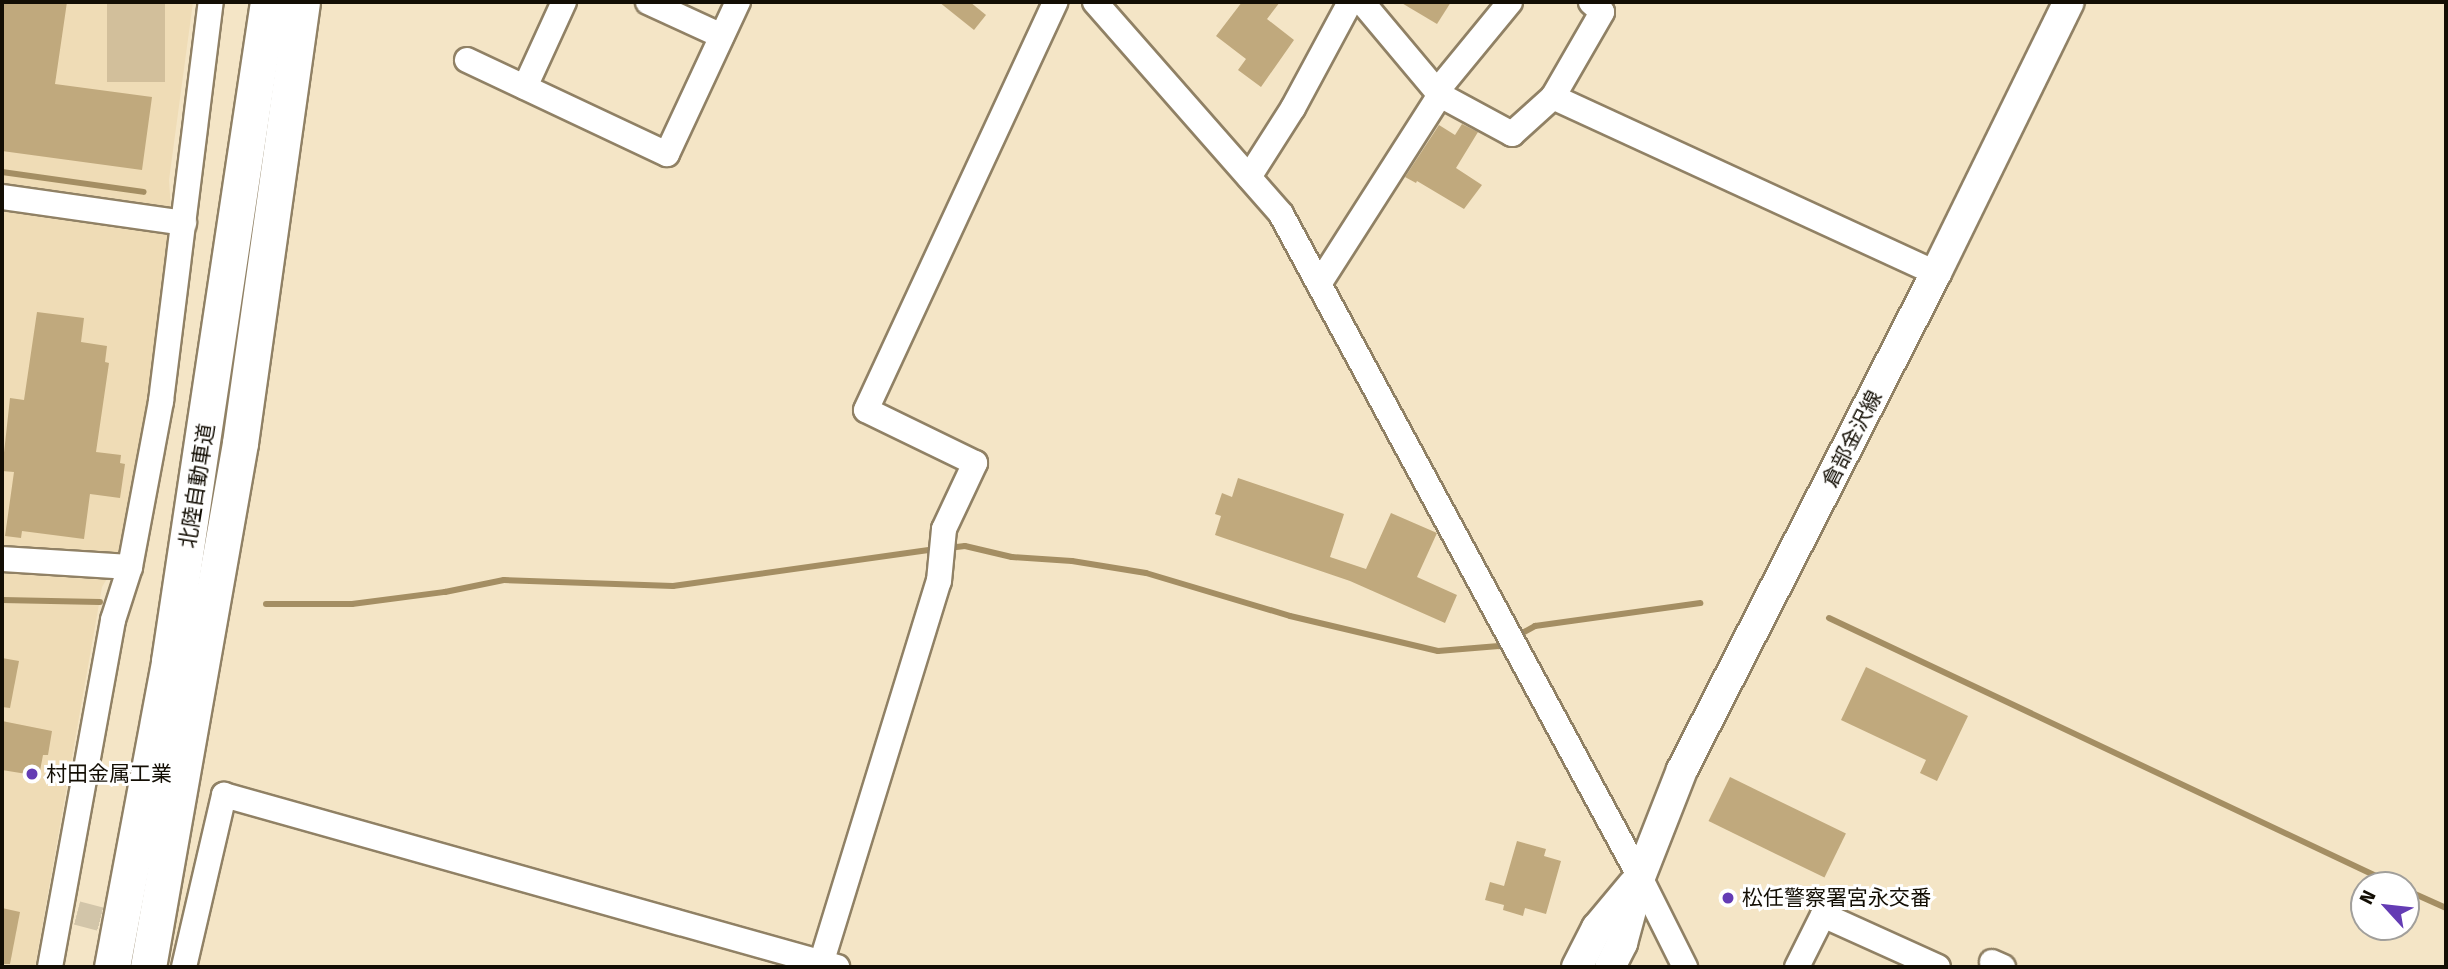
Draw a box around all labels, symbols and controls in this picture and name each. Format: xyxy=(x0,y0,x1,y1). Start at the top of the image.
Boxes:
street label: 倉部金沢線 xyxy=(1817,387,1887,491)
street label: 北陸自動車道 xyxy=(175,422,219,550)
place label: 村田金属工業 xyxy=(46,761,172,787)
marker: 村田金属工業 xyxy=(24,766,40,782)
north arrow xyxy=(2350,871,2420,941)
place label: 松任警察署宮永交番 xyxy=(1742,885,1931,911)
text: N xyxy=(2355,886,2381,908)
marker: 松任警察署宮永交番 xyxy=(1720,890,1736,906)

